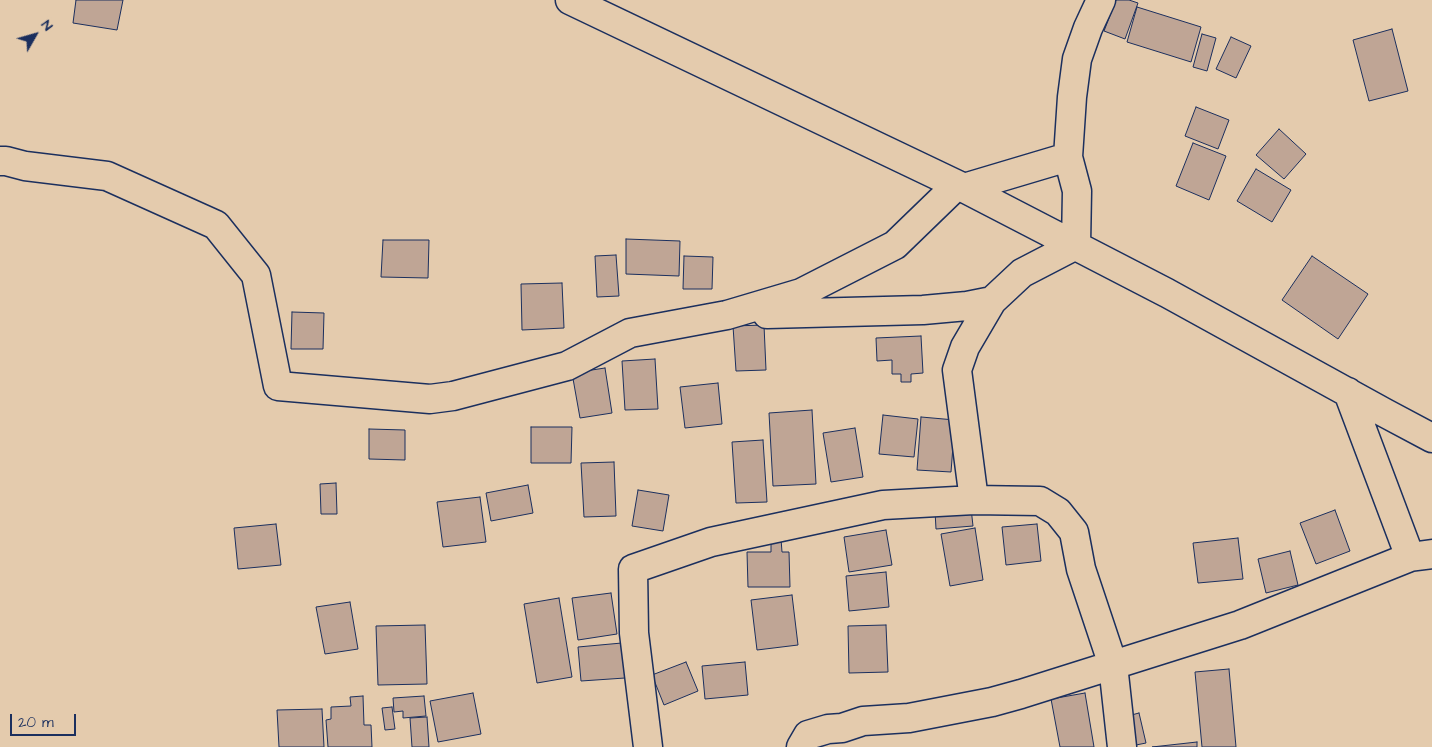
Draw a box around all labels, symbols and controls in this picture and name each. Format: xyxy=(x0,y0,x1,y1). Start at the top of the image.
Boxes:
north arrow xyxy=(10,10,60,60)
text: N xyxy=(36,16,57,35)
scale bar xyxy=(12,704,79,736)
text: 20 m xyxy=(18,712,54,733)

